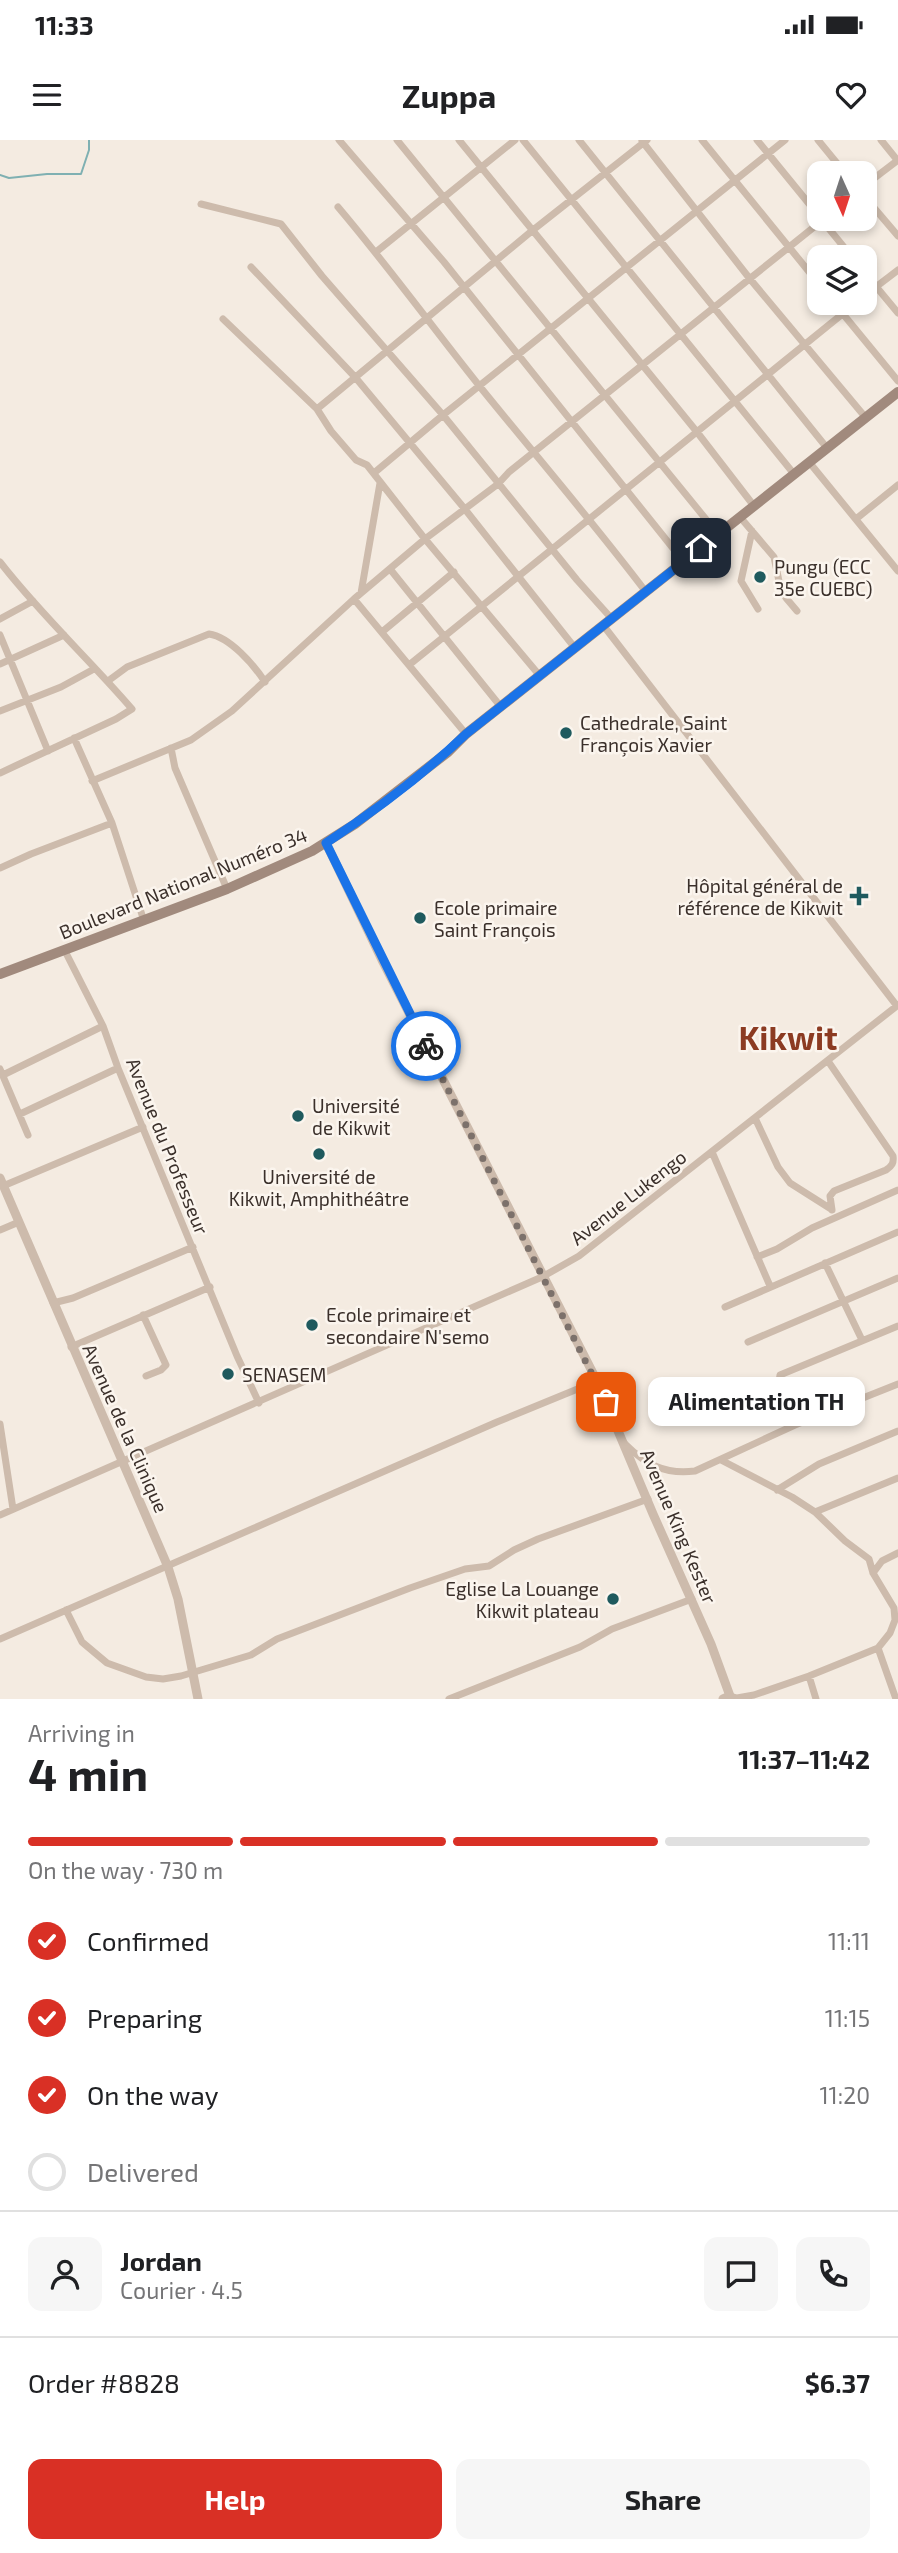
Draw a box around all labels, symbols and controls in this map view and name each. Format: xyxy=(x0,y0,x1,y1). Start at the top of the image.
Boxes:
text: 11:33 xyxy=(35,9,94,40)
icon: menu xyxy=(28,76,66,114)
text: Zuppa xyxy=(402,76,496,114)
icon: heart xyxy=(832,76,870,114)
north arrow xyxy=(807,161,877,231)
map controls xyxy=(807,161,877,315)
button: layers xyxy=(807,245,877,315)
pin xyxy=(671,518,731,578)
icon: home xyxy=(682,529,720,567)
place label: Pungu (ECC 35e CUEBC) xyxy=(774,555,873,600)
marker: Pungu (ECC 35e CUEBC) xyxy=(752,569,768,585)
place label: Cathedrale, Saint François Xavier xyxy=(580,711,727,757)
marker: Cathedrale, Saint François Xavier xyxy=(558,725,574,741)
street label: Boulevard National Numéro 34 xyxy=(56,823,310,943)
place label: Hôpital général de référence de Kikwit xyxy=(677,874,843,919)
marker: Hôpital général de référence de Kikwit xyxy=(849,886,869,906)
place label: Ecole primaire Saint François xyxy=(434,896,557,942)
marker: Ecole primaire Saint François xyxy=(412,910,428,926)
courier xyxy=(391,1011,461,1081)
district label: Kikwit xyxy=(738,1017,838,1057)
icon: bike xyxy=(407,1027,445,1065)
street label: Avenue du Professeur xyxy=(122,1054,214,1238)
place label: Université de Kikwit xyxy=(312,1094,400,1139)
marker: Université de Kikwit xyxy=(290,1108,306,1124)
street label: Avenue Lukengo xyxy=(566,1145,690,1249)
marker: Université de Kikwit, Amphithéâtre xyxy=(311,1146,327,1162)
place label: Université de Kikwit, Amphithéâtre xyxy=(229,1165,409,1210)
place label: Ecole primaire et secondaire N'semo xyxy=(326,1303,489,1348)
marker: Ecole primaire et secondaire N'semo xyxy=(304,1317,320,1333)
street label: Avenue de la Clinique xyxy=(78,1340,174,1516)
place label: SENASEM xyxy=(242,1363,326,1386)
marker: SENASEM xyxy=(220,1366,236,1382)
pin xyxy=(576,1372,636,1432)
callout: Alimentation TH xyxy=(648,1378,865,1426)
icon: bag xyxy=(587,1383,625,1421)
text: Alimentation TH xyxy=(669,1387,844,1415)
street label: Avenue King Kester xyxy=(636,1445,722,1607)
place label: Eglise La Louange Kikwit plateau xyxy=(445,1577,599,1622)
marker: Eglise La Louange Kikwit plateau xyxy=(605,1591,621,1607)
text: Arriving in xyxy=(28,1719,135,1747)
text: 11:37–11:42 xyxy=(738,1743,870,1774)
text: 4 min xyxy=(28,1745,148,1800)
text: On the way · 730 m xyxy=(28,1856,223,1884)
icon: check xyxy=(28,1922,66,1960)
text: Confirmed xyxy=(87,1925,210,1956)
text: 11:11 xyxy=(828,1927,870,1955)
icon: check xyxy=(28,1999,66,2037)
text: Preparing xyxy=(87,2002,202,2033)
text: 11:15 xyxy=(825,2004,870,2032)
icon: check xyxy=(28,2076,66,2114)
text: On the way xyxy=(87,2079,218,2110)
text: 11:20 xyxy=(819,2081,870,2109)
text: Delivered xyxy=(87,2156,199,2187)
button: person xyxy=(28,2237,102,2311)
button: chat xyxy=(704,2237,778,2311)
button: phone xyxy=(796,2237,870,2311)
text: Jordan xyxy=(120,2245,202,2276)
text: Courier · 4.5 xyxy=(120,2276,243,2304)
text: Order #8828 xyxy=(28,2367,180,2398)
text: $6.37 xyxy=(805,2367,870,2398)
button: Help xyxy=(28,2459,442,2539)
button: Share xyxy=(456,2459,870,2539)

